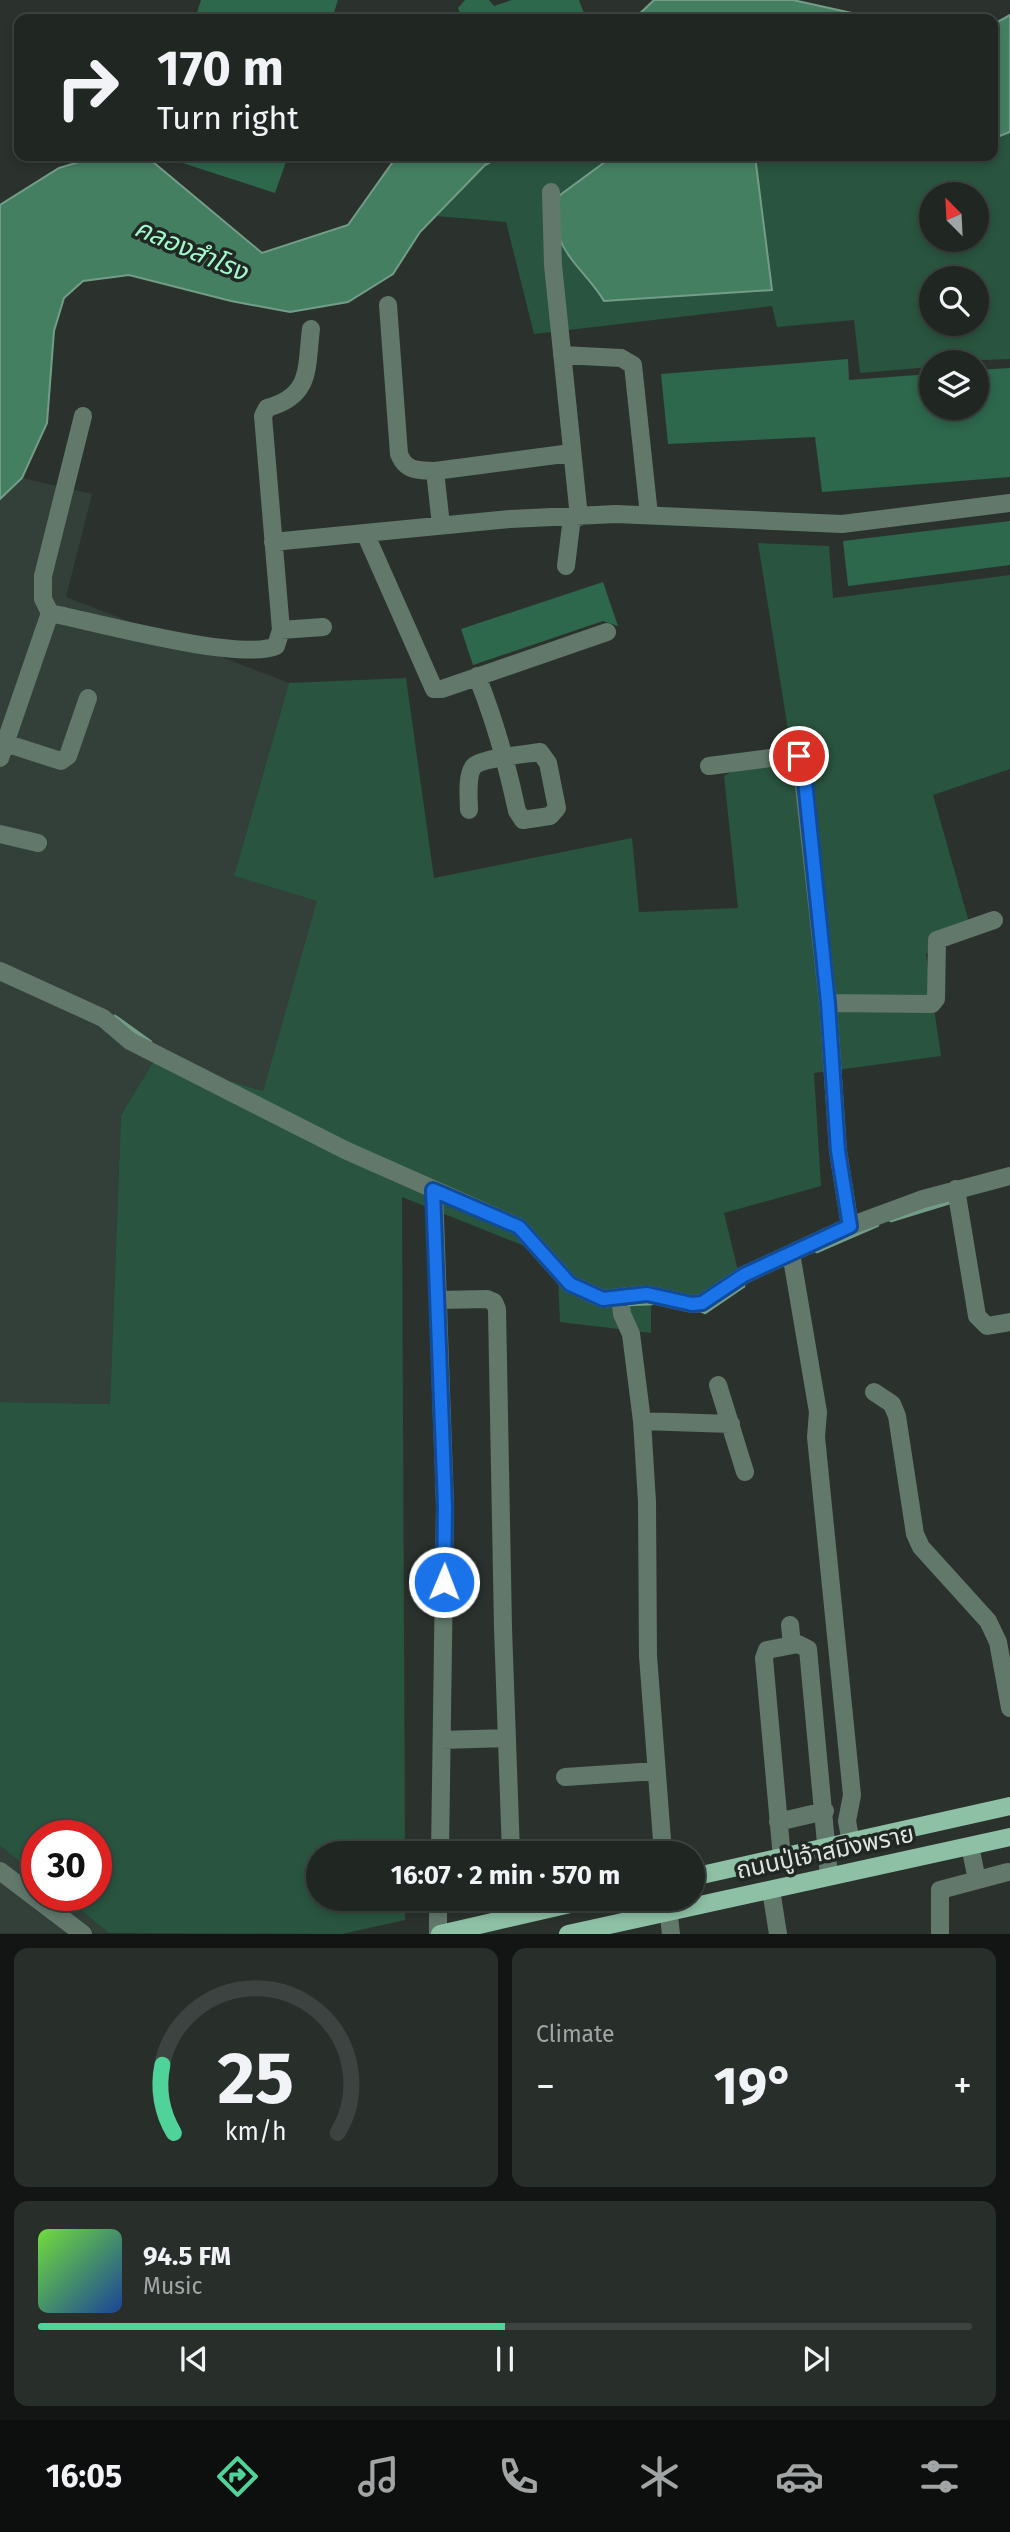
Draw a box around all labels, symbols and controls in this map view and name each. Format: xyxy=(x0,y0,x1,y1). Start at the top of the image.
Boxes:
text: 170 m xyxy=(157,39,284,98)
icon: right xyxy=(42,42,133,133)
text: Turn right xyxy=(157,99,299,137)
north arrow xyxy=(919,182,989,252)
map controls xyxy=(919,182,989,420)
water label: คลองสำโรง xyxy=(130,212,253,288)
button: search xyxy=(919,266,989,336)
button: layers xyxy=(919,350,989,420)
pin xyxy=(769,726,829,786)
icon: arrive xyxy=(780,737,818,775)
position arrow xyxy=(407,1545,481,1619)
street label: ถนนปู่เจ้าสมิงพราย xyxy=(734,1819,917,1885)
speed limit sign: 30 xyxy=(21,1820,112,1911)
text: 16:07 · 2 min · 570 m xyxy=(391,1860,620,1891)
text: Climate xyxy=(536,2020,615,2048)
text: 25 xyxy=(218,2036,294,2123)
text: 19° xyxy=(714,2055,794,2118)
text: − xyxy=(536,2063,555,2109)
text: + xyxy=(953,2063,972,2109)
text: km/h xyxy=(225,2117,287,2147)
text: 94.5 FM xyxy=(143,2241,231,2272)
text: Music xyxy=(143,2272,203,2300)
icon: previous xyxy=(175,2340,213,2378)
icon: pause xyxy=(486,2340,524,2378)
icon: next xyxy=(797,2340,835,2378)
icon: directions xyxy=(213,2452,262,2501)
icon: music xyxy=(354,2452,403,2501)
icon: phone xyxy=(494,2452,543,2501)
icon: climate xyxy=(635,2452,684,2501)
icon: car xyxy=(775,2452,824,2501)
icon: filters xyxy=(915,2452,964,2501)
text: 16:05 xyxy=(46,2457,122,2495)

